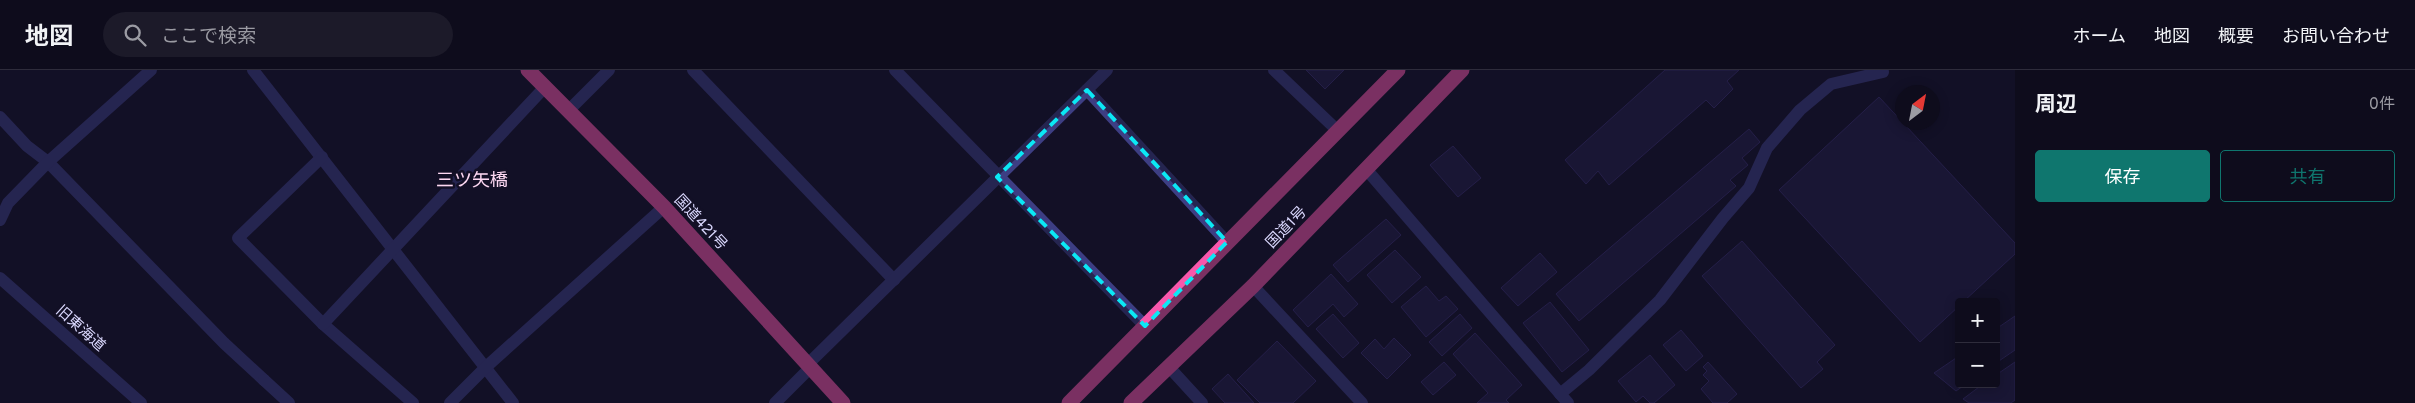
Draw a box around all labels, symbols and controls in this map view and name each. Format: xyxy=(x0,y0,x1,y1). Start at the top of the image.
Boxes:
search box xyxy=(103,12,453,57)
icon: search xyxy=(121,21,149,49)
text: 地図 xyxy=(25,23,73,53)
text: ここで検索 xyxy=(161,25,256,49)
text: ホーム xyxy=(2073,26,2126,49)
text: 地図 xyxy=(2154,26,2190,49)
text: 概要 xyxy=(2218,26,2254,49)
text: お問い合わせ xyxy=(2282,26,2390,49)
north arrow xyxy=(1895,85,1940,130)
text: 周辺 xyxy=(2035,92,2077,119)
text: 0件 xyxy=(2369,95,2395,115)
button: 保存 xyxy=(2035,150,2210,202)
button: 共有 xyxy=(2220,150,2395,202)
district label: 三ツ矢橋 xyxy=(436,170,508,193)
street label: 国道421号 xyxy=(669,191,730,255)
street label: 国道1号 xyxy=(1263,203,1311,253)
map controls xyxy=(1955,298,2000,388)
button: + xyxy=(1955,298,2000,343)
street label: 旧東海道 xyxy=(51,302,109,356)
button: − xyxy=(1955,343,2000,388)

